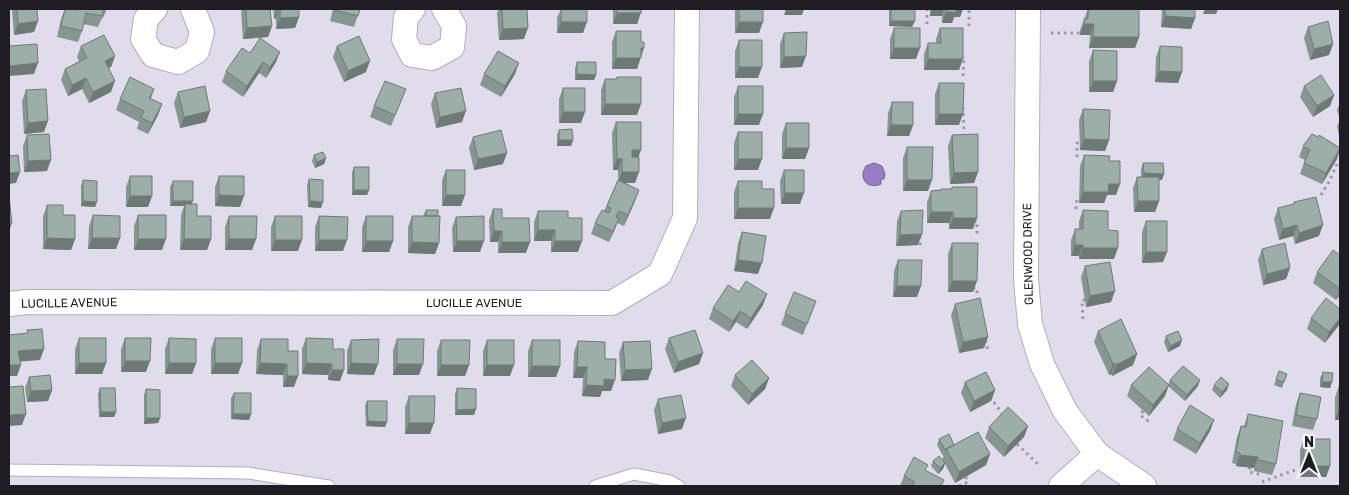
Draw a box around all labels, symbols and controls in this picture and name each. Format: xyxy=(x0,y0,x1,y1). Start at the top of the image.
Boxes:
street label: GLENWOOD DRIVE xyxy=(1020,203,1036,305)
street label: LUCILLE AVENUE xyxy=(21,295,117,311)
street label: LUCILLE AVENUE xyxy=(426,296,522,310)
north arrow xyxy=(1284,430,1334,480)
text: N xyxy=(1304,434,1314,451)

